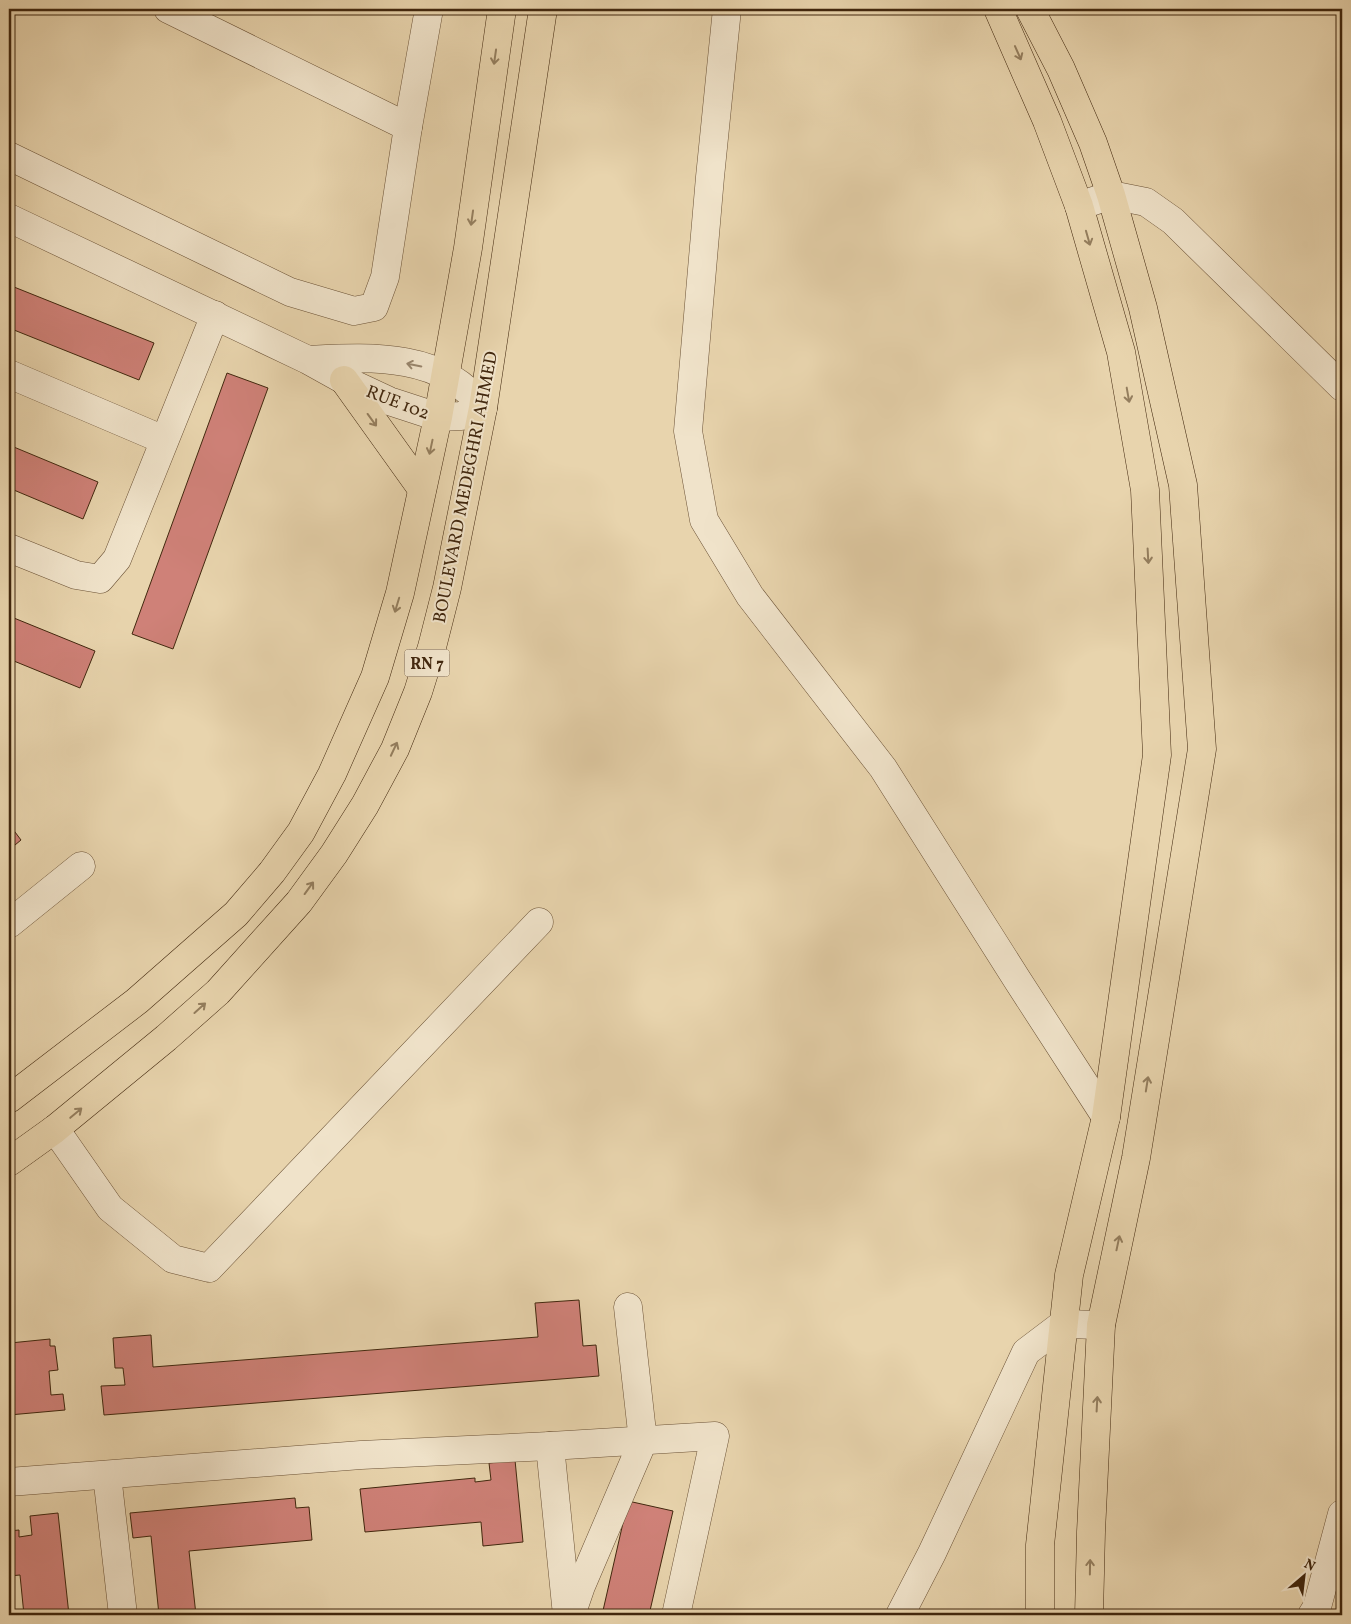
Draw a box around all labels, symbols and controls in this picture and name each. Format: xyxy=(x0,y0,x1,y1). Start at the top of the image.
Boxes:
one-way arrow xyxy=(1013,45,1023,60)
one-way arrow xyxy=(490,49,500,65)
one-way arrow xyxy=(467,210,477,226)
one-way arrow xyxy=(1084,229,1093,245)
street label: BOULEVARD MEDEGHRI AHMED xyxy=(428,349,505,625)
one-way arrow xyxy=(407,359,423,369)
street label: RUE 102 xyxy=(362,380,433,427)
one-way arrow xyxy=(1124,387,1134,403)
one-way arrow xyxy=(367,413,378,426)
one-way arrow xyxy=(426,438,435,454)
one-way arrow xyxy=(1143,548,1152,564)
one-way arrow xyxy=(391,597,401,613)
road number: RN 7 xyxy=(404,650,450,676)
one-way arrow xyxy=(389,742,399,757)
one-way arrow xyxy=(304,881,314,895)
one-way arrow xyxy=(194,1002,207,1014)
one-way arrow xyxy=(1143,1076,1153,1092)
one-way arrow xyxy=(69,1107,82,1118)
one-way arrow xyxy=(1114,1236,1123,1252)
one-way arrow xyxy=(1093,1396,1102,1412)
north arrow xyxy=(1278,1552,1328,1602)
text: N xyxy=(1300,1555,1318,1577)
one-way arrow xyxy=(1085,1559,1095,1575)

